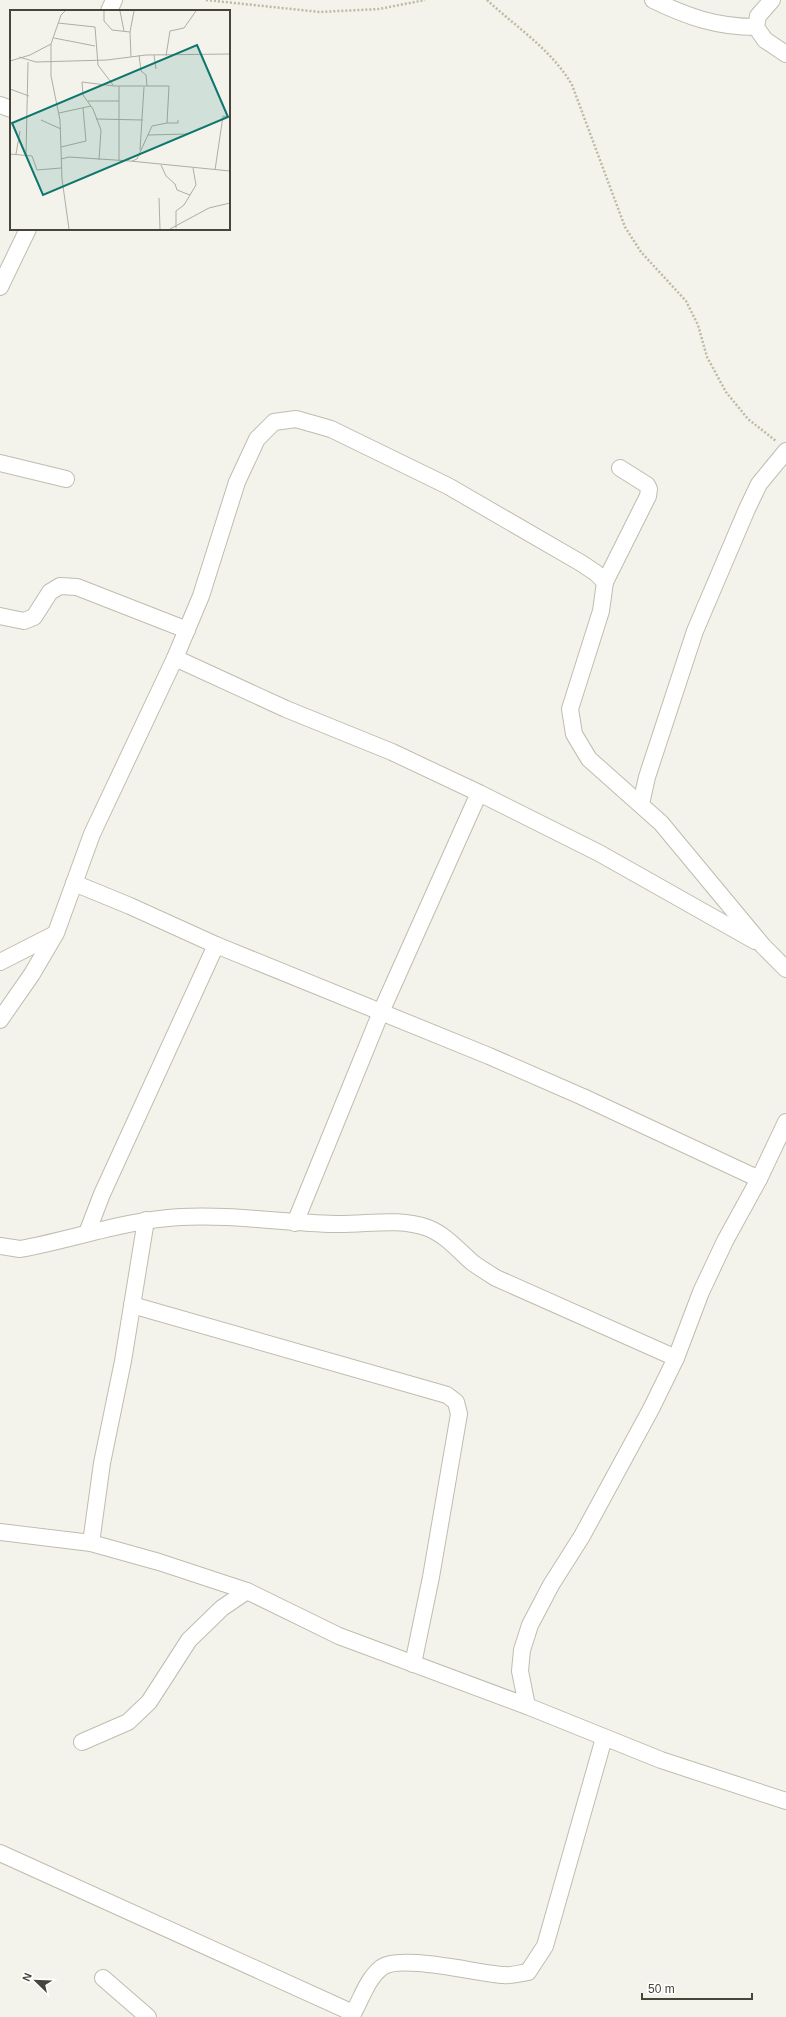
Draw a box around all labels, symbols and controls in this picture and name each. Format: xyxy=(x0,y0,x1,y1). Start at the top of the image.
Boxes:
inset map xyxy=(10,10,230,230)
north arrow xyxy=(16,1961,56,2001)
text: N xyxy=(20,1971,34,1983)
scale bar xyxy=(642,1975,752,2001)
text: 50 m xyxy=(648,1982,675,1996)

